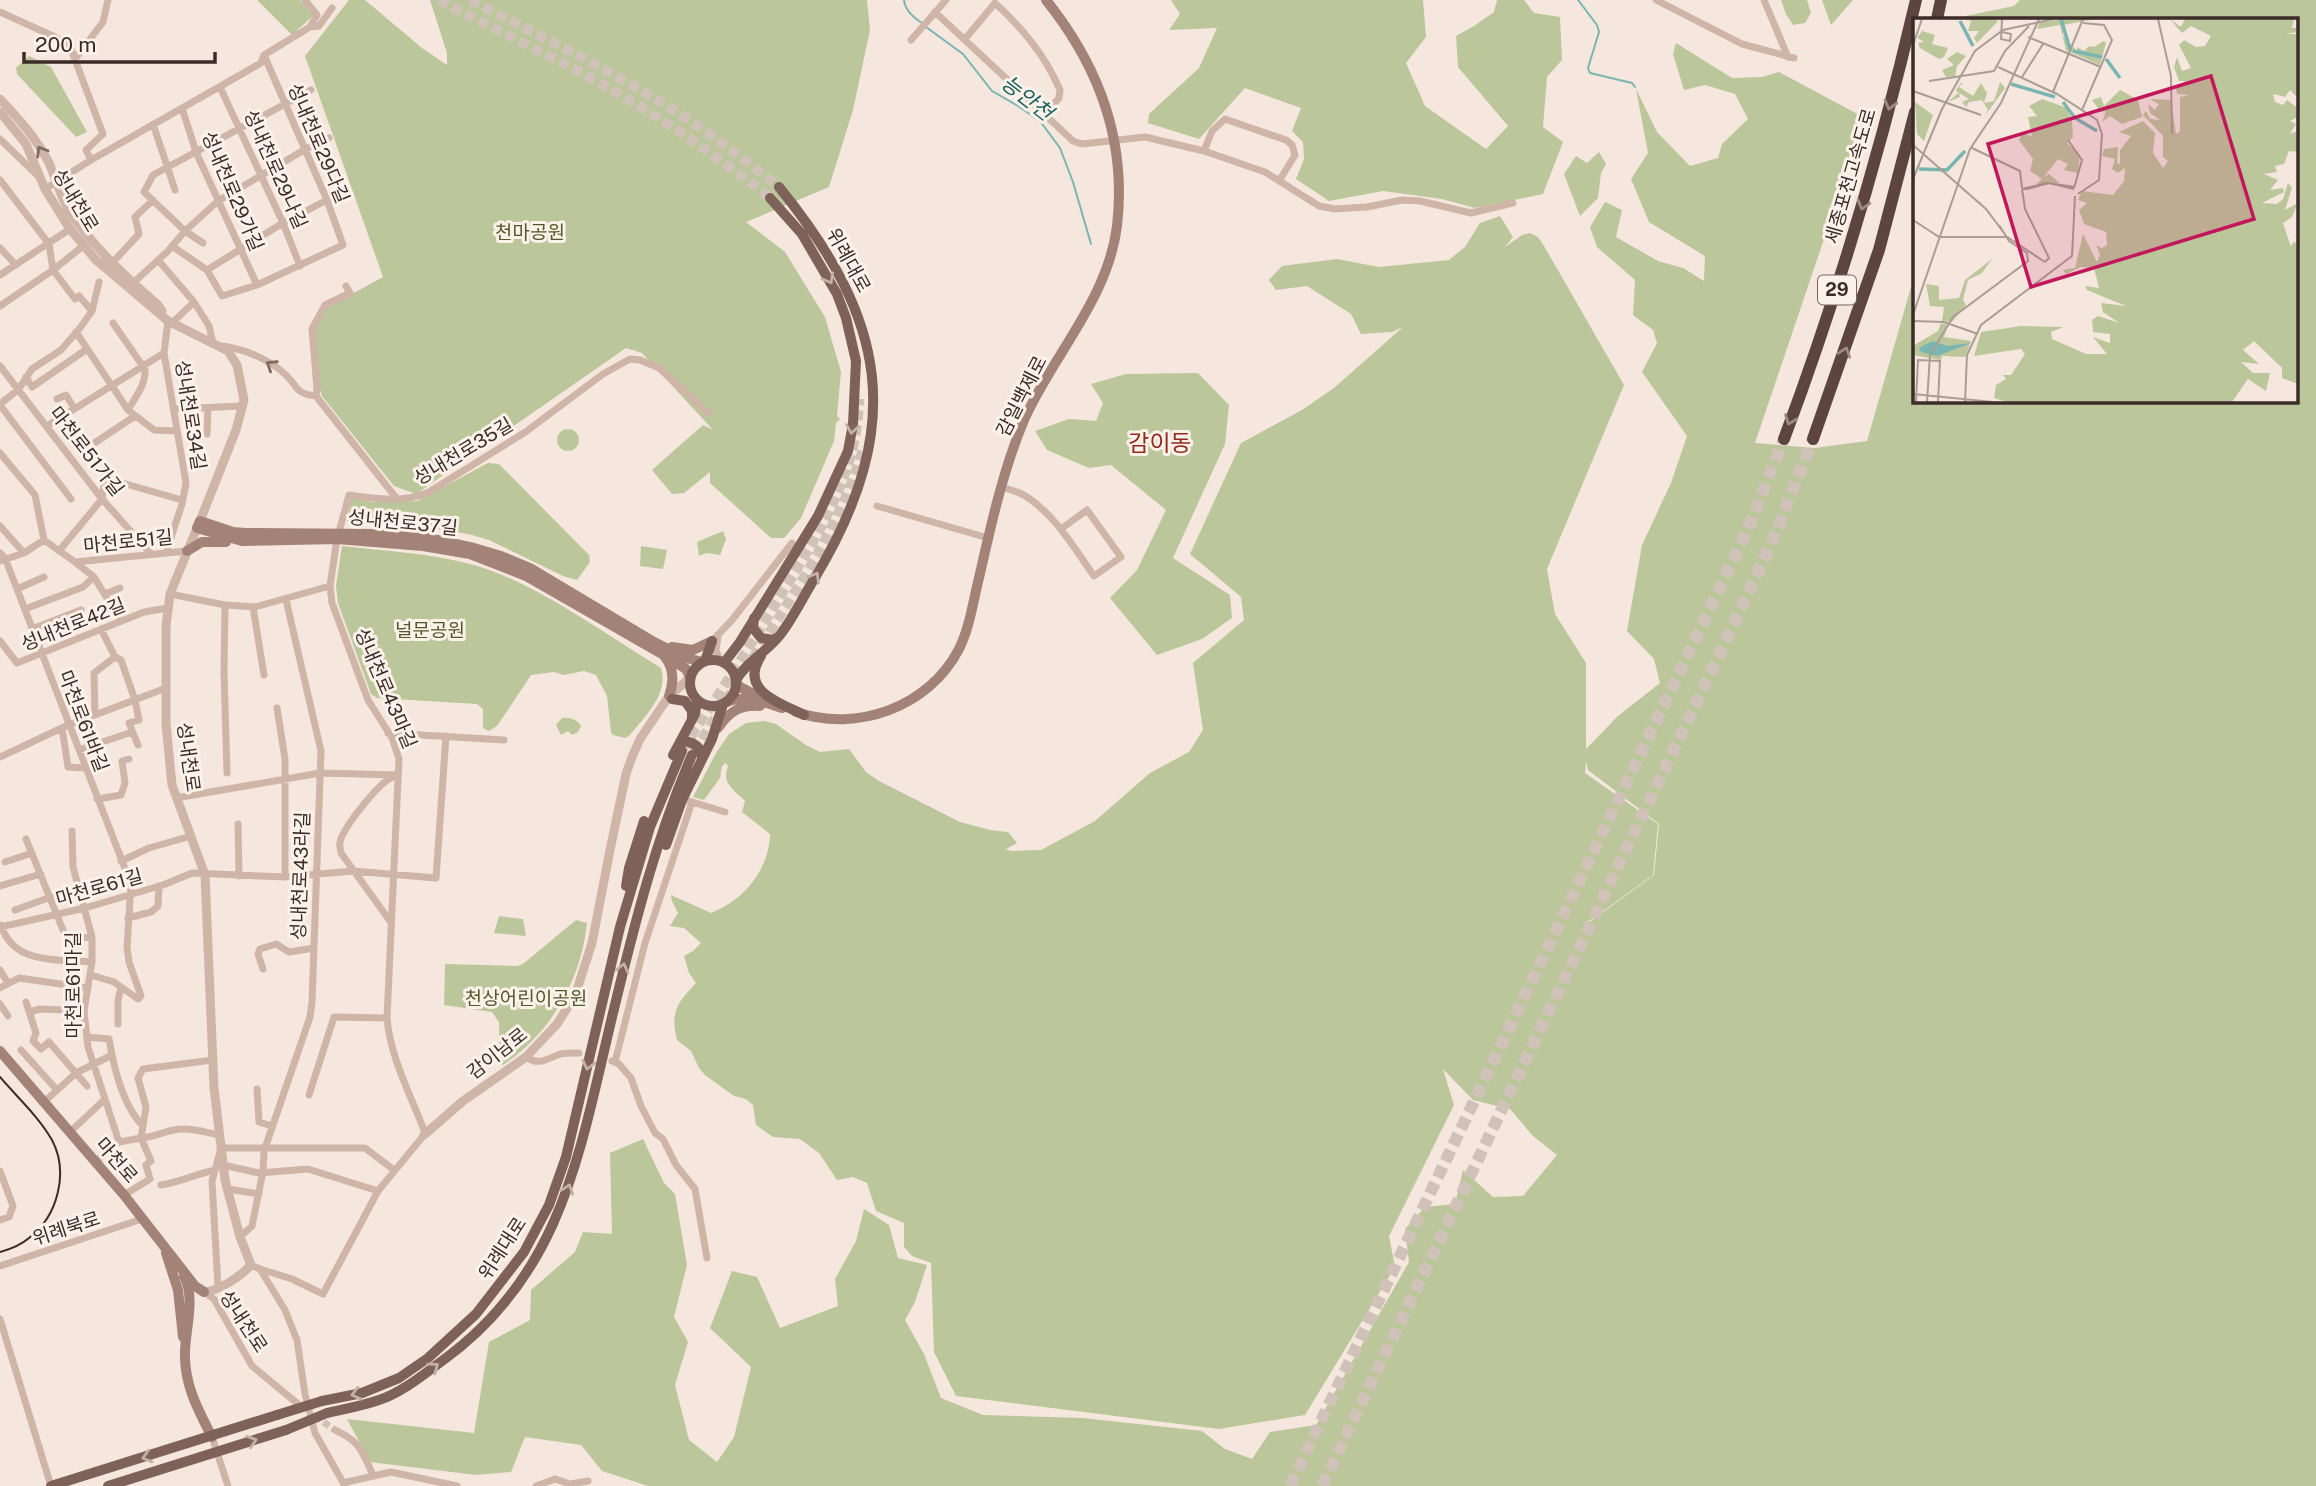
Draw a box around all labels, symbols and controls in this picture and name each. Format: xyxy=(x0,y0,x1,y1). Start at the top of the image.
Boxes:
inset map xyxy=(1913,18,2298,402)
scale bar xyxy=(24,21,215,65)
text: 200 m xyxy=(35,32,96,57)
water label: 능안천 xyxy=(997,70,1060,127)
street label: 성내천로29다길 xyxy=(284,80,354,206)
one-way arrow xyxy=(1884,99,1899,111)
street label: 성내천로29나길 xyxy=(240,106,312,232)
street label: 세종포천고속도로 xyxy=(1820,106,1880,246)
street label: 성내천로29가길 xyxy=(198,128,268,254)
one-way arrow xyxy=(37,146,50,159)
street label: 성내천로 xyxy=(49,164,103,236)
one-way arrow xyxy=(1857,199,1872,211)
park label: 천마공원 xyxy=(495,221,565,243)
street label: 위례대로 xyxy=(822,224,876,296)
one-way arrow xyxy=(821,271,834,284)
road number: 29 xyxy=(1818,276,1856,304)
one-way arrow xyxy=(1837,347,1851,359)
street label: 감일백제로 xyxy=(991,352,1051,440)
street label: 성내천로34길 xyxy=(171,358,211,472)
one-way arrow xyxy=(266,360,279,373)
street label: 마천로51가길 xyxy=(45,402,129,500)
street label: 성내천로35길 xyxy=(410,413,516,489)
one-way arrow xyxy=(1785,414,1799,426)
one-way arrow xyxy=(845,423,860,435)
district label: 감이동 xyxy=(1128,429,1192,456)
street label: 성내천로37길 xyxy=(347,505,459,539)
street label: 마천로51길 xyxy=(82,525,174,557)
one-way arrow xyxy=(807,572,820,585)
street label: 성내천로42길 xyxy=(18,593,128,655)
park label: 널문공원 xyxy=(395,619,465,641)
street label: 성내천로43마길 xyxy=(351,624,421,752)
street label: 마천로61바길 xyxy=(55,667,113,775)
street label: 성내천로 xyxy=(173,721,205,793)
street label: 성내천로43라길 xyxy=(287,811,313,941)
street label: 마천로61길 xyxy=(53,864,145,910)
street label: 마천로61마길 xyxy=(62,932,84,1038)
one-way arrow xyxy=(615,962,630,974)
park label: 천상어린이공원 xyxy=(465,987,587,1009)
street label: 감이남로 xyxy=(463,1023,531,1083)
one-way arrow xyxy=(582,1059,596,1071)
street label: 마천로 xyxy=(91,1133,143,1187)
one-way arrow xyxy=(560,1183,574,1195)
street label: 위례북로 xyxy=(29,1207,103,1249)
street label: 위례대로 xyxy=(474,1213,530,1283)
street label: 성내천로 xyxy=(216,1286,272,1356)
one-way arrow xyxy=(426,1363,439,1376)
one-way arrow xyxy=(350,1386,362,1400)
one-way arrow xyxy=(245,1435,257,1449)
one-way arrow xyxy=(141,1448,153,1463)

